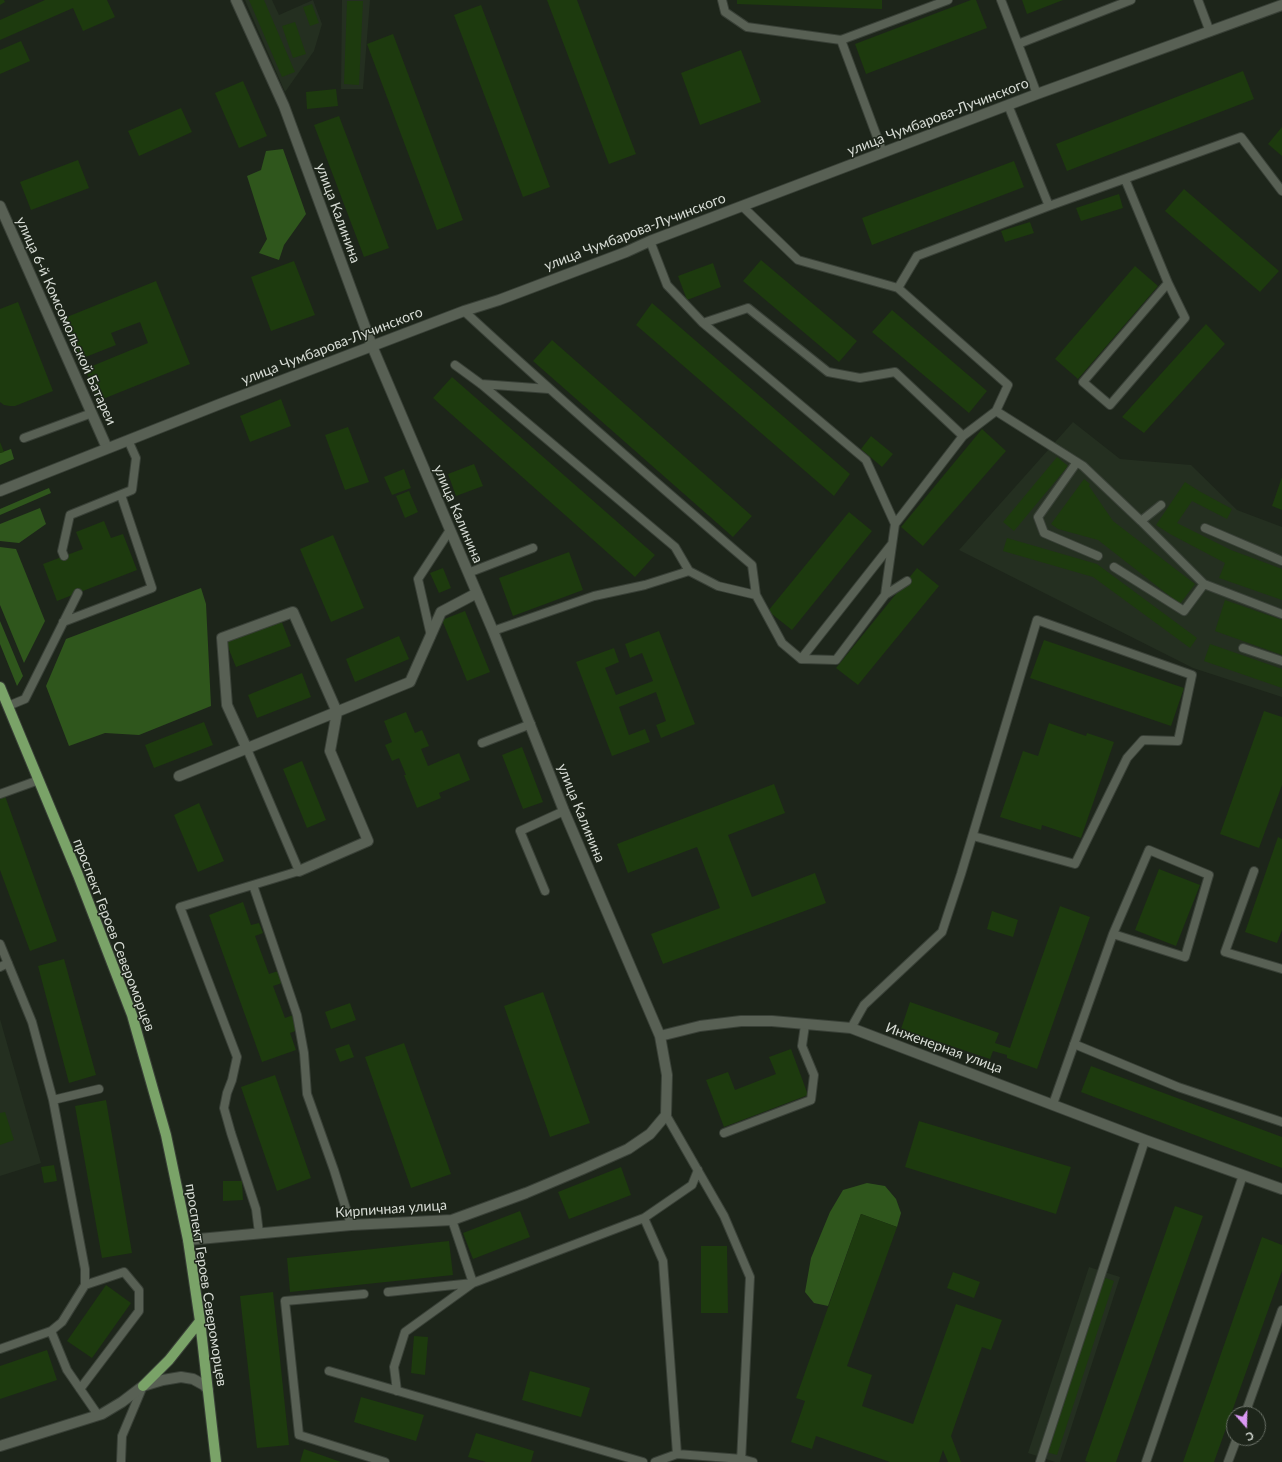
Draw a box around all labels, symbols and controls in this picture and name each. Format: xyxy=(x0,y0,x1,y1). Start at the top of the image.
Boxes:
street label: улица Чумбарова-Лучинского xyxy=(845,75,1031,159)
street label: улица Калинина xyxy=(312,161,364,265)
street label: улица Чумбарова-Лучинского xyxy=(542,190,728,274)
street label: улица 6-й Комсомольской Батареи xyxy=(12,214,120,428)
street label: улица Чумбарова-Лучинского xyxy=(239,304,425,388)
street label: улица Калинина xyxy=(430,462,486,566)
street label: улица Калинина xyxy=(554,761,608,865)
street label: проспект Героев Североморцев xyxy=(69,836,159,1034)
street label: Инженерная улица xyxy=(883,1019,1005,1077)
street label: проспект Героев Североморцев xyxy=(182,1183,230,1387)
street label: Кирпичная улица xyxy=(335,1197,447,1221)
north arrow xyxy=(1226,1406,1266,1446)
text: С xyxy=(1244,1429,1256,1444)

